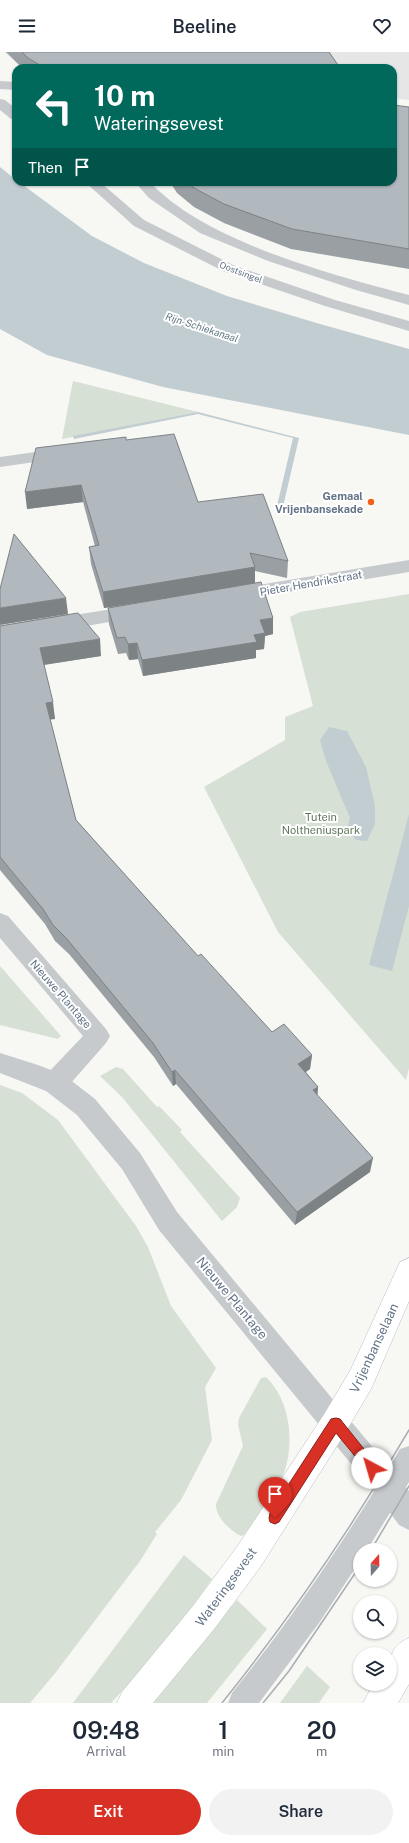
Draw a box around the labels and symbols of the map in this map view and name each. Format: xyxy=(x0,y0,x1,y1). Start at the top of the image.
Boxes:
street label: Oostsingel xyxy=(218,259,264,285)
water label: Rijn-Schiekanaal xyxy=(164,310,240,344)
place label: Gemaal Vrijenbansekade xyxy=(275,490,363,515)
marker: Gemaal Vrijenbansekade xyxy=(366,497,376,507)
street label: Pieter Hendrikstraat xyxy=(259,568,363,598)
park label: Tutein Noltheniuspark xyxy=(282,811,360,836)
street label: Nieuwe Plantage xyxy=(28,957,94,1031)
street label: Nieuwe Plantage xyxy=(193,1254,271,1342)
street label: Vrijenbanselaan xyxy=(347,1301,401,1395)
position arrow xyxy=(351,1447,393,1489)
pin xyxy=(258,1477,292,1518)
north arrow xyxy=(353,1543,397,1587)
street label: Wateringsevest xyxy=(192,1545,260,1629)

